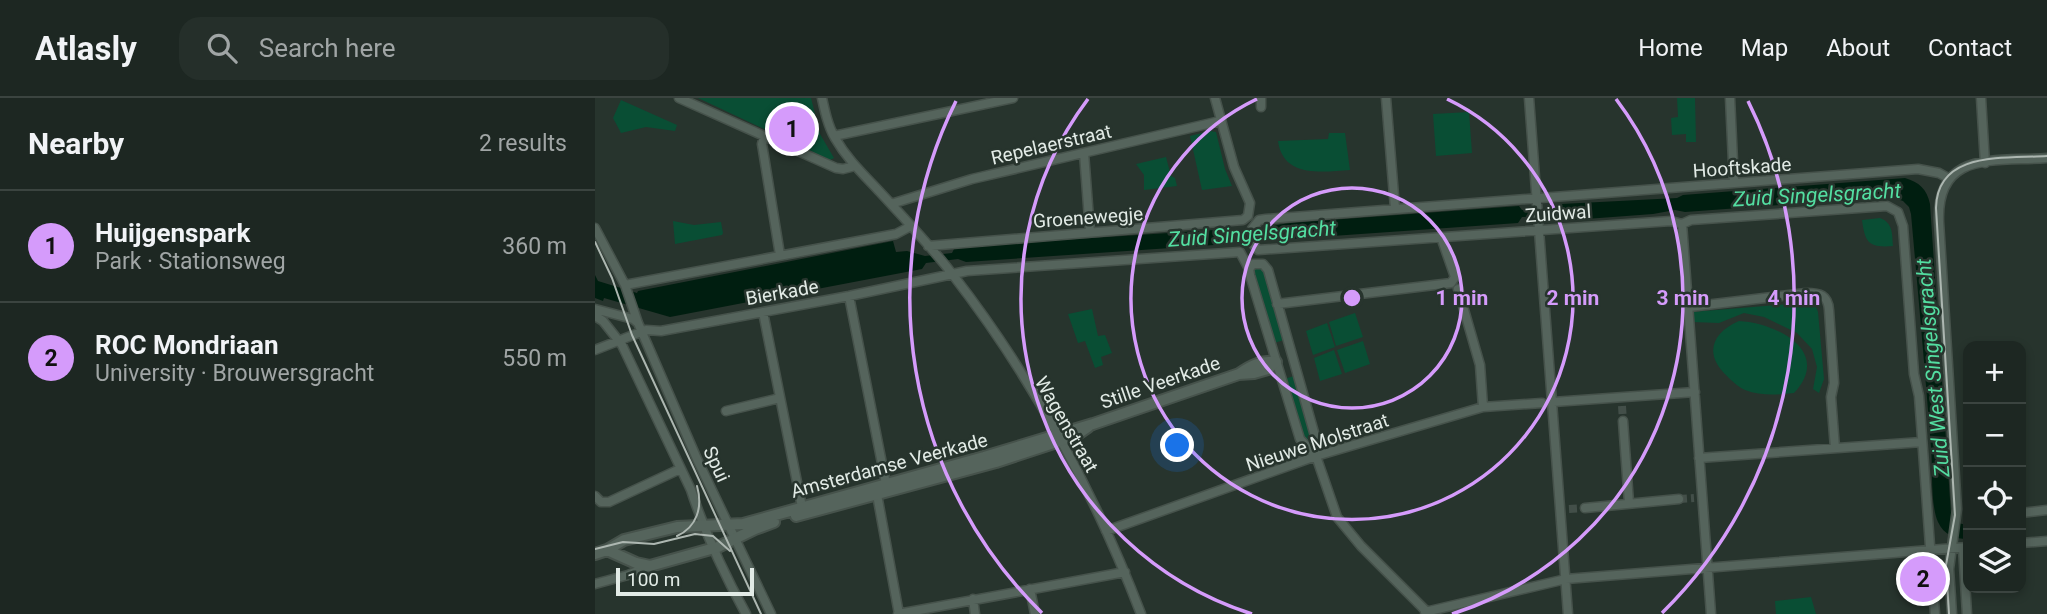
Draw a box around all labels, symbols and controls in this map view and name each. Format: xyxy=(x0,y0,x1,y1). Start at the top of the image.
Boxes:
search box xyxy=(179,17,669,80)
text: Atlasly xyxy=(35,29,137,68)
icon: search xyxy=(203,29,241,67)
text: Search here xyxy=(259,33,396,63)
text: Home xyxy=(1638,34,1703,62)
text: Map xyxy=(1741,34,1788,62)
text: About xyxy=(1826,34,1890,62)
text: Contact xyxy=(1928,34,2012,62)
pin: 1 xyxy=(769,103,815,155)
street label: Repelaerstraat xyxy=(989,119,1114,170)
text: Nearby xyxy=(28,126,124,161)
text: 2 results xyxy=(479,130,567,157)
street label: Hooftskade xyxy=(1692,153,1792,182)
water label: Zuid Singelsgracht xyxy=(1731,179,1902,211)
street label: Zuidwal xyxy=(1524,200,1592,227)
street label: Groenewegje xyxy=(1032,202,1144,233)
water label: Zuid Singelsgracht xyxy=(1166,216,1337,252)
text: Huijgenspark xyxy=(95,218,250,248)
text: 1 xyxy=(44,233,58,260)
text: 360 m xyxy=(502,233,567,260)
text: Park · Stationsweg xyxy=(95,248,286,275)
water label: Zuid West Singelsgracht xyxy=(1911,257,1955,479)
street label: Bierkade xyxy=(744,275,820,310)
centre of rings xyxy=(1340,286,1364,310)
text: 1 min xyxy=(1436,286,1488,310)
text: 2 min xyxy=(1547,286,1599,310)
text: 3 min xyxy=(1657,286,1709,310)
text: 4 min xyxy=(1768,286,1820,310)
text: ROC Mondriaan xyxy=(95,330,279,360)
map controls xyxy=(1963,341,2026,593)
button: + xyxy=(1963,341,2026,404)
text: 2 xyxy=(44,345,58,372)
text: 550 m xyxy=(502,345,567,372)
street label: Stille Veerkade xyxy=(1097,351,1223,414)
text: University · Brouwersgracht xyxy=(95,360,374,387)
street label: Wagenstraat xyxy=(1030,372,1103,476)
button: − xyxy=(1963,404,2026,467)
street label: Nieuwe Molstraat xyxy=(1243,409,1391,476)
street label: Amsterdamse Veerkade xyxy=(788,428,990,503)
your location xyxy=(1160,428,1194,462)
street label: Spui xyxy=(698,443,735,486)
button: locate xyxy=(1963,467,2026,530)
button: layers xyxy=(1963,530,2026,593)
pin: 2 xyxy=(1900,553,1946,605)
scale bar xyxy=(616,565,754,597)
text: 100 m xyxy=(627,568,680,591)

